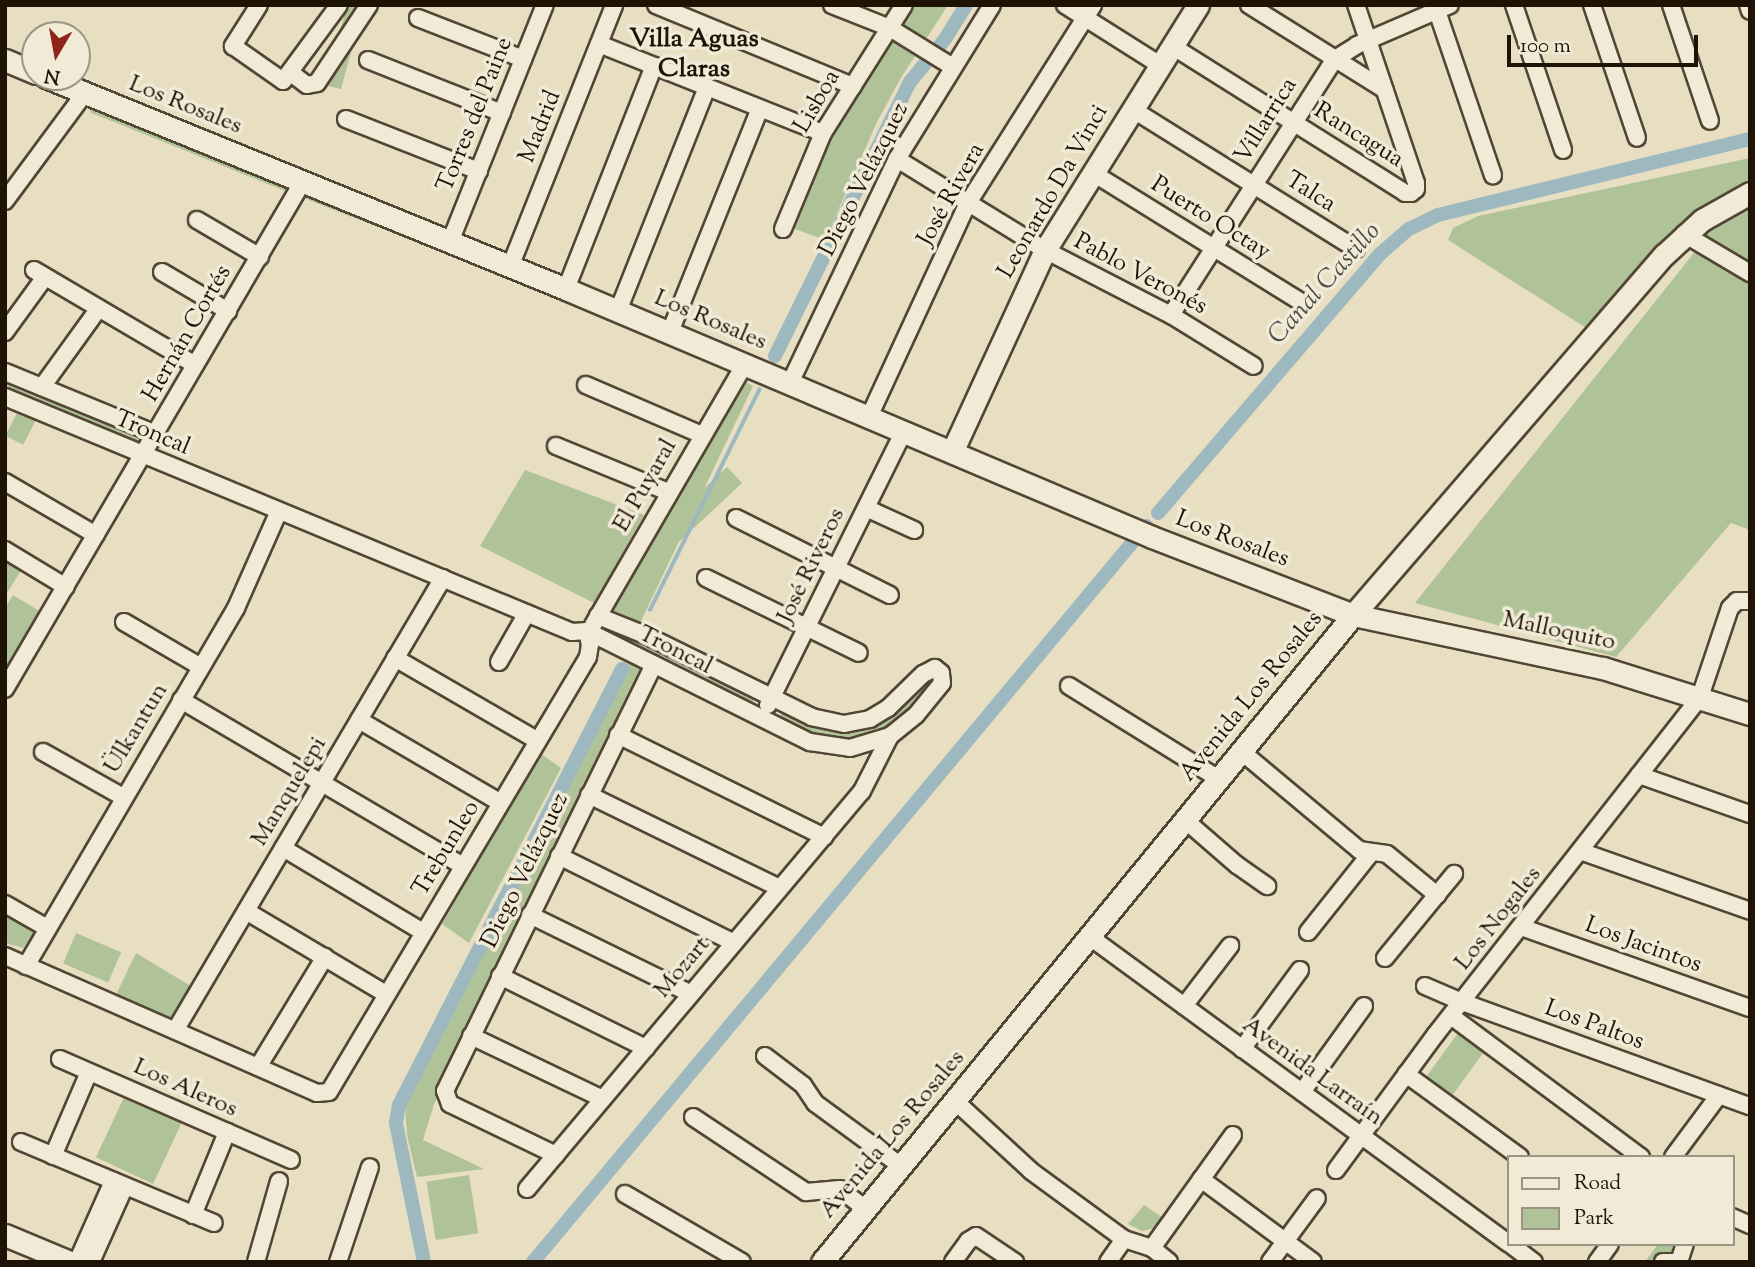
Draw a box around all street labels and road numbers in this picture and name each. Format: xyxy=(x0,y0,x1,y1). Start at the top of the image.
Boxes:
street label: Torres del Paine xyxy=(432,34,520,196)
street label: Lisboa xyxy=(789,65,847,139)
street label: Los Rosales xyxy=(124,70,246,142)
street label: Villarrica xyxy=(1229,73,1305,169)
street label: Madrid xyxy=(514,87,568,167)
street label: Rancagua xyxy=(1308,97,1408,175)
street label: Diego Velázquez xyxy=(814,98,916,262)
street label: Leonardo Da Vinci xyxy=(993,100,1115,284)
street label: José Rivera xyxy=(912,139,992,251)
street label: Talca xyxy=(1279,166,1341,220)
street label: Puerto Octay xyxy=(1145,171,1275,267)
street label: Pablo Veronés xyxy=(1069,228,1211,322)
street label: Hernán Cortés xyxy=(137,260,239,408)
street label: Los Rosales xyxy=(649,284,771,358)
street label: Troncal xyxy=(110,405,194,463)
street label: El Puyaral xyxy=(608,434,684,538)
street label: José Riveros xyxy=(772,504,852,628)
street label: Los Rosales xyxy=(1171,505,1293,575)
street label: Avenida Los Rosales xyxy=(1174,606,1330,788)
street label: Malloquito xyxy=(1500,606,1618,658)
street label: Troncal xyxy=(633,620,717,682)
street label: Ülkantun xyxy=(99,678,175,780)
street label: Manquelepi xyxy=(246,732,334,852)
street label: Diego Velázquez xyxy=(476,789,576,953)
street label: Trebunleo xyxy=(407,796,487,902)
street label: Los Nogales xyxy=(1450,861,1548,977)
street label: Los Jacintos xyxy=(1581,912,1705,980)
street label: Mozart xyxy=(649,931,717,1005)
street label: Los Paltos xyxy=(1540,995,1648,1057)
street label: Avenida Larraín xyxy=(1236,1011,1388,1133)
street label: Avenida Los Rosales xyxy=(814,1045,972,1225)
street label: Los Aleros xyxy=(129,1053,241,1125)

